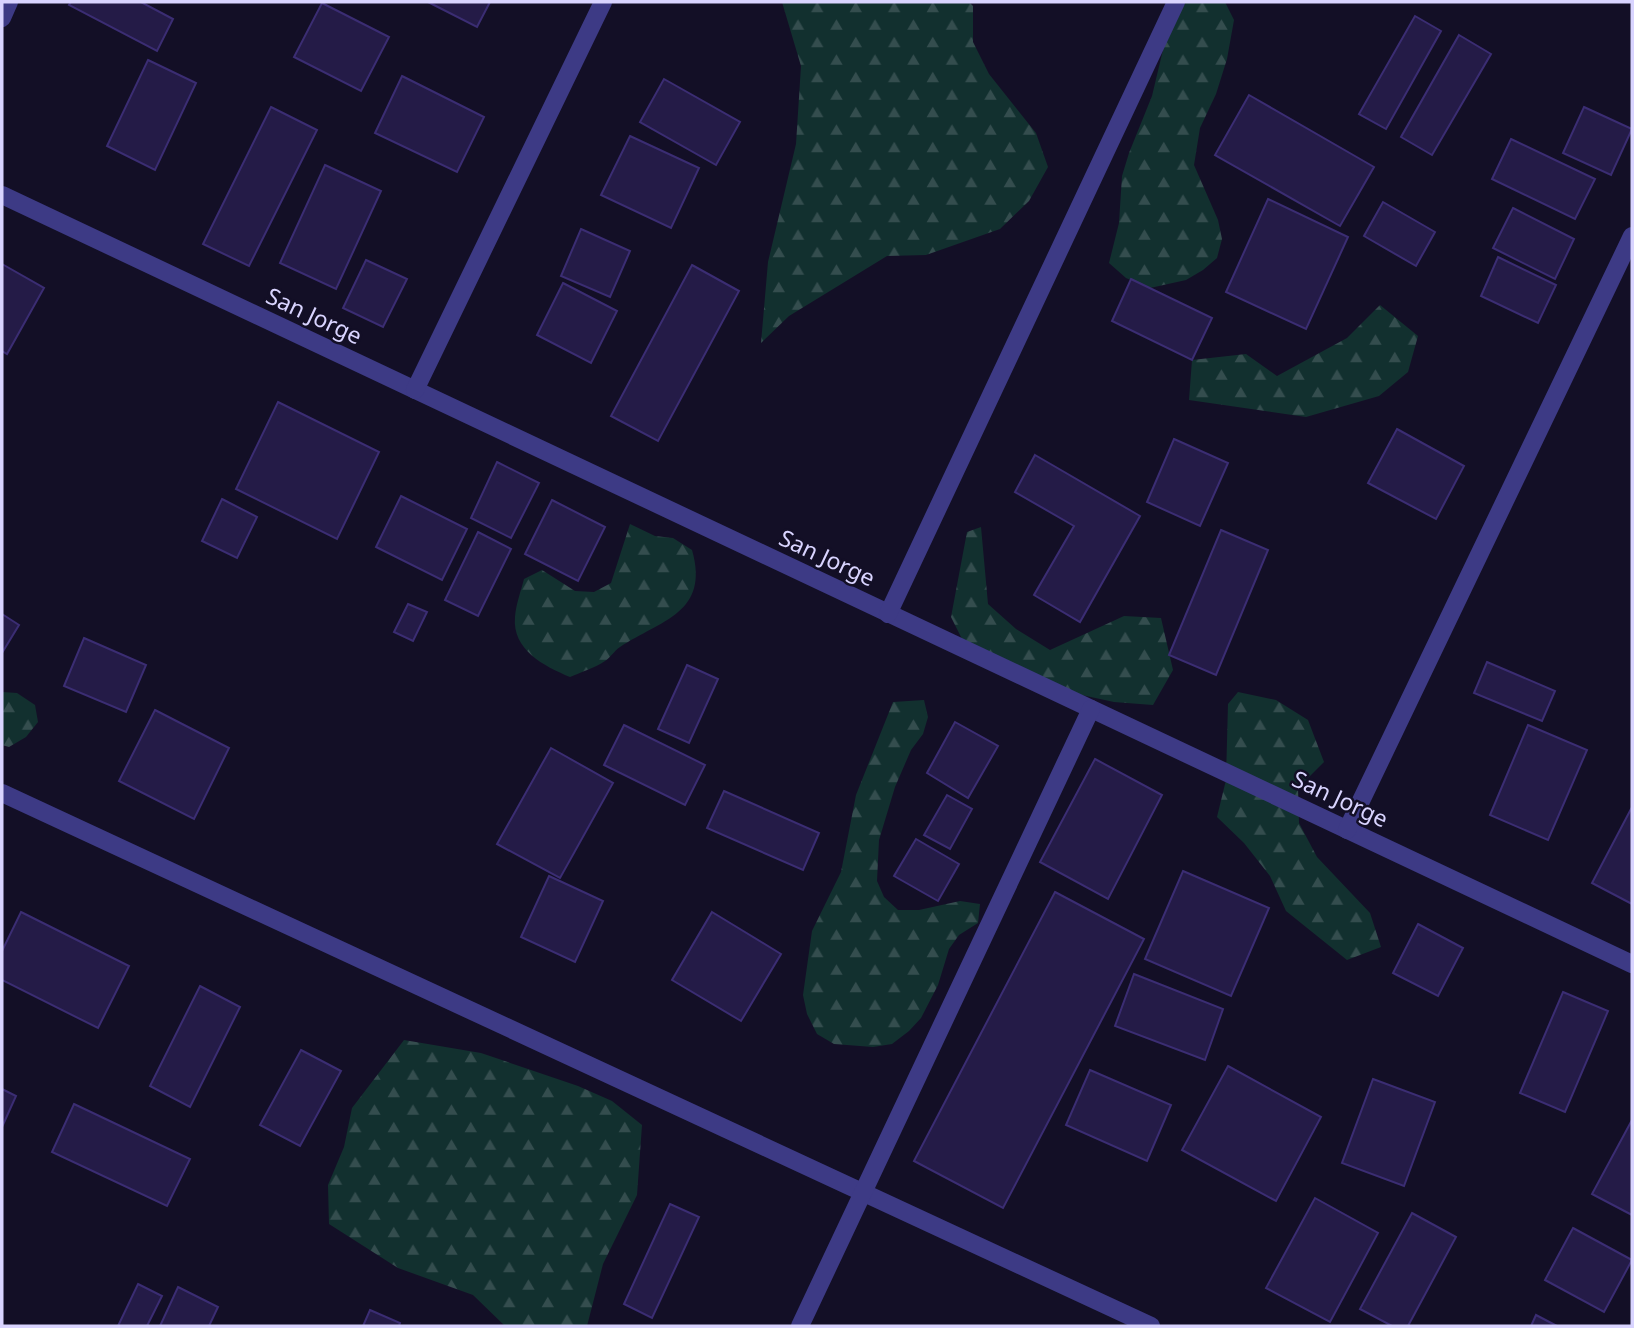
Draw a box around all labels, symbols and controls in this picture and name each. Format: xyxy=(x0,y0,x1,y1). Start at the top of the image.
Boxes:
street label: San Jorge xyxy=(261,279,368,351)
street label: San Jorge xyxy=(774,521,881,593)
street label: San Jorge xyxy=(1287,762,1394,834)

